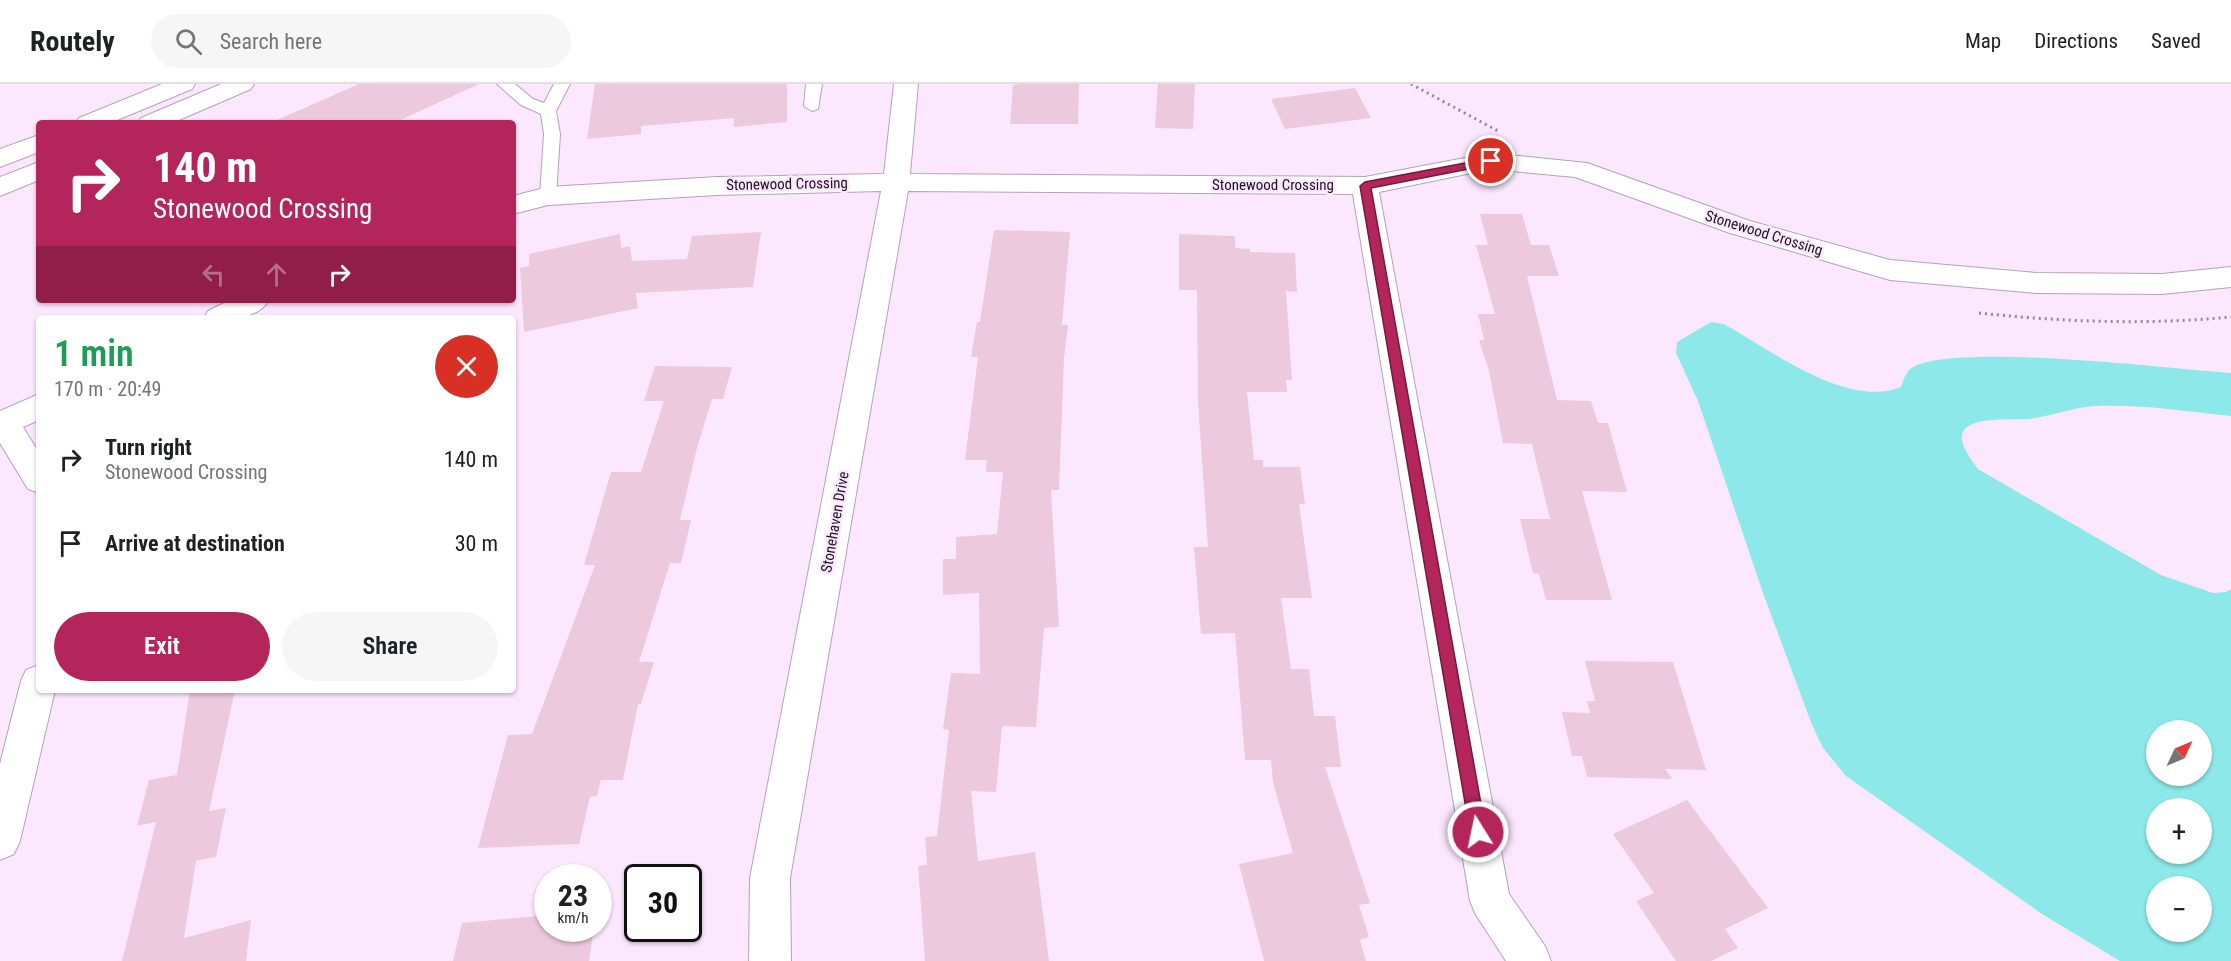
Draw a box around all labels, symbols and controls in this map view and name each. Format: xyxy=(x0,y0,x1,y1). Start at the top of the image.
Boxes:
search box xyxy=(151,14,571,68)
text: Routely xyxy=(30,25,115,58)
icon: search xyxy=(172,25,205,58)
text: Search here xyxy=(220,29,322,54)
text: Map xyxy=(1965,29,2001,53)
text: Directions xyxy=(2034,29,2118,53)
text: Saved xyxy=(2151,29,2201,53)
pin xyxy=(1465,135,1516,186)
text: 140 m xyxy=(153,143,258,192)
icon: right xyxy=(54,144,132,222)
icon: arrive xyxy=(1474,144,1507,177)
street label: Stonewood Crossing xyxy=(726,174,848,194)
street label: Stonewood Crossing xyxy=(1212,176,1334,194)
text: Stonewood Crossing xyxy=(153,193,372,225)
street label: Stonewood Crossing xyxy=(1703,207,1825,259)
icon: left xyxy=(197,258,230,291)
icon: ahead xyxy=(260,258,293,291)
icon: right xyxy=(323,258,356,291)
text: 1 min xyxy=(54,333,134,375)
button: close xyxy=(435,335,498,398)
text: 170 m · 20:49 xyxy=(54,377,161,401)
text: Turn right xyxy=(105,435,192,460)
icon: right xyxy=(54,443,87,476)
text: 140 m xyxy=(444,447,498,472)
text: Stonewood Crossing xyxy=(105,460,267,484)
street label: Stonehaven Drive xyxy=(817,470,853,574)
icon: arrive xyxy=(54,527,87,560)
text: Arrive at destination xyxy=(105,531,285,556)
text: 30 m xyxy=(455,531,498,556)
button: Exit xyxy=(54,612,270,681)
button: Share xyxy=(282,612,498,681)
north arrow xyxy=(2146,720,2212,786)
map controls xyxy=(2146,720,2212,942)
button: + xyxy=(2146,798,2212,864)
position arrow xyxy=(1446,800,1510,864)
speed limit sign: 30 xyxy=(624,864,702,942)
button: − xyxy=(2146,876,2212,942)
text: 23 xyxy=(558,878,588,913)
text: km/h xyxy=(558,909,588,927)

